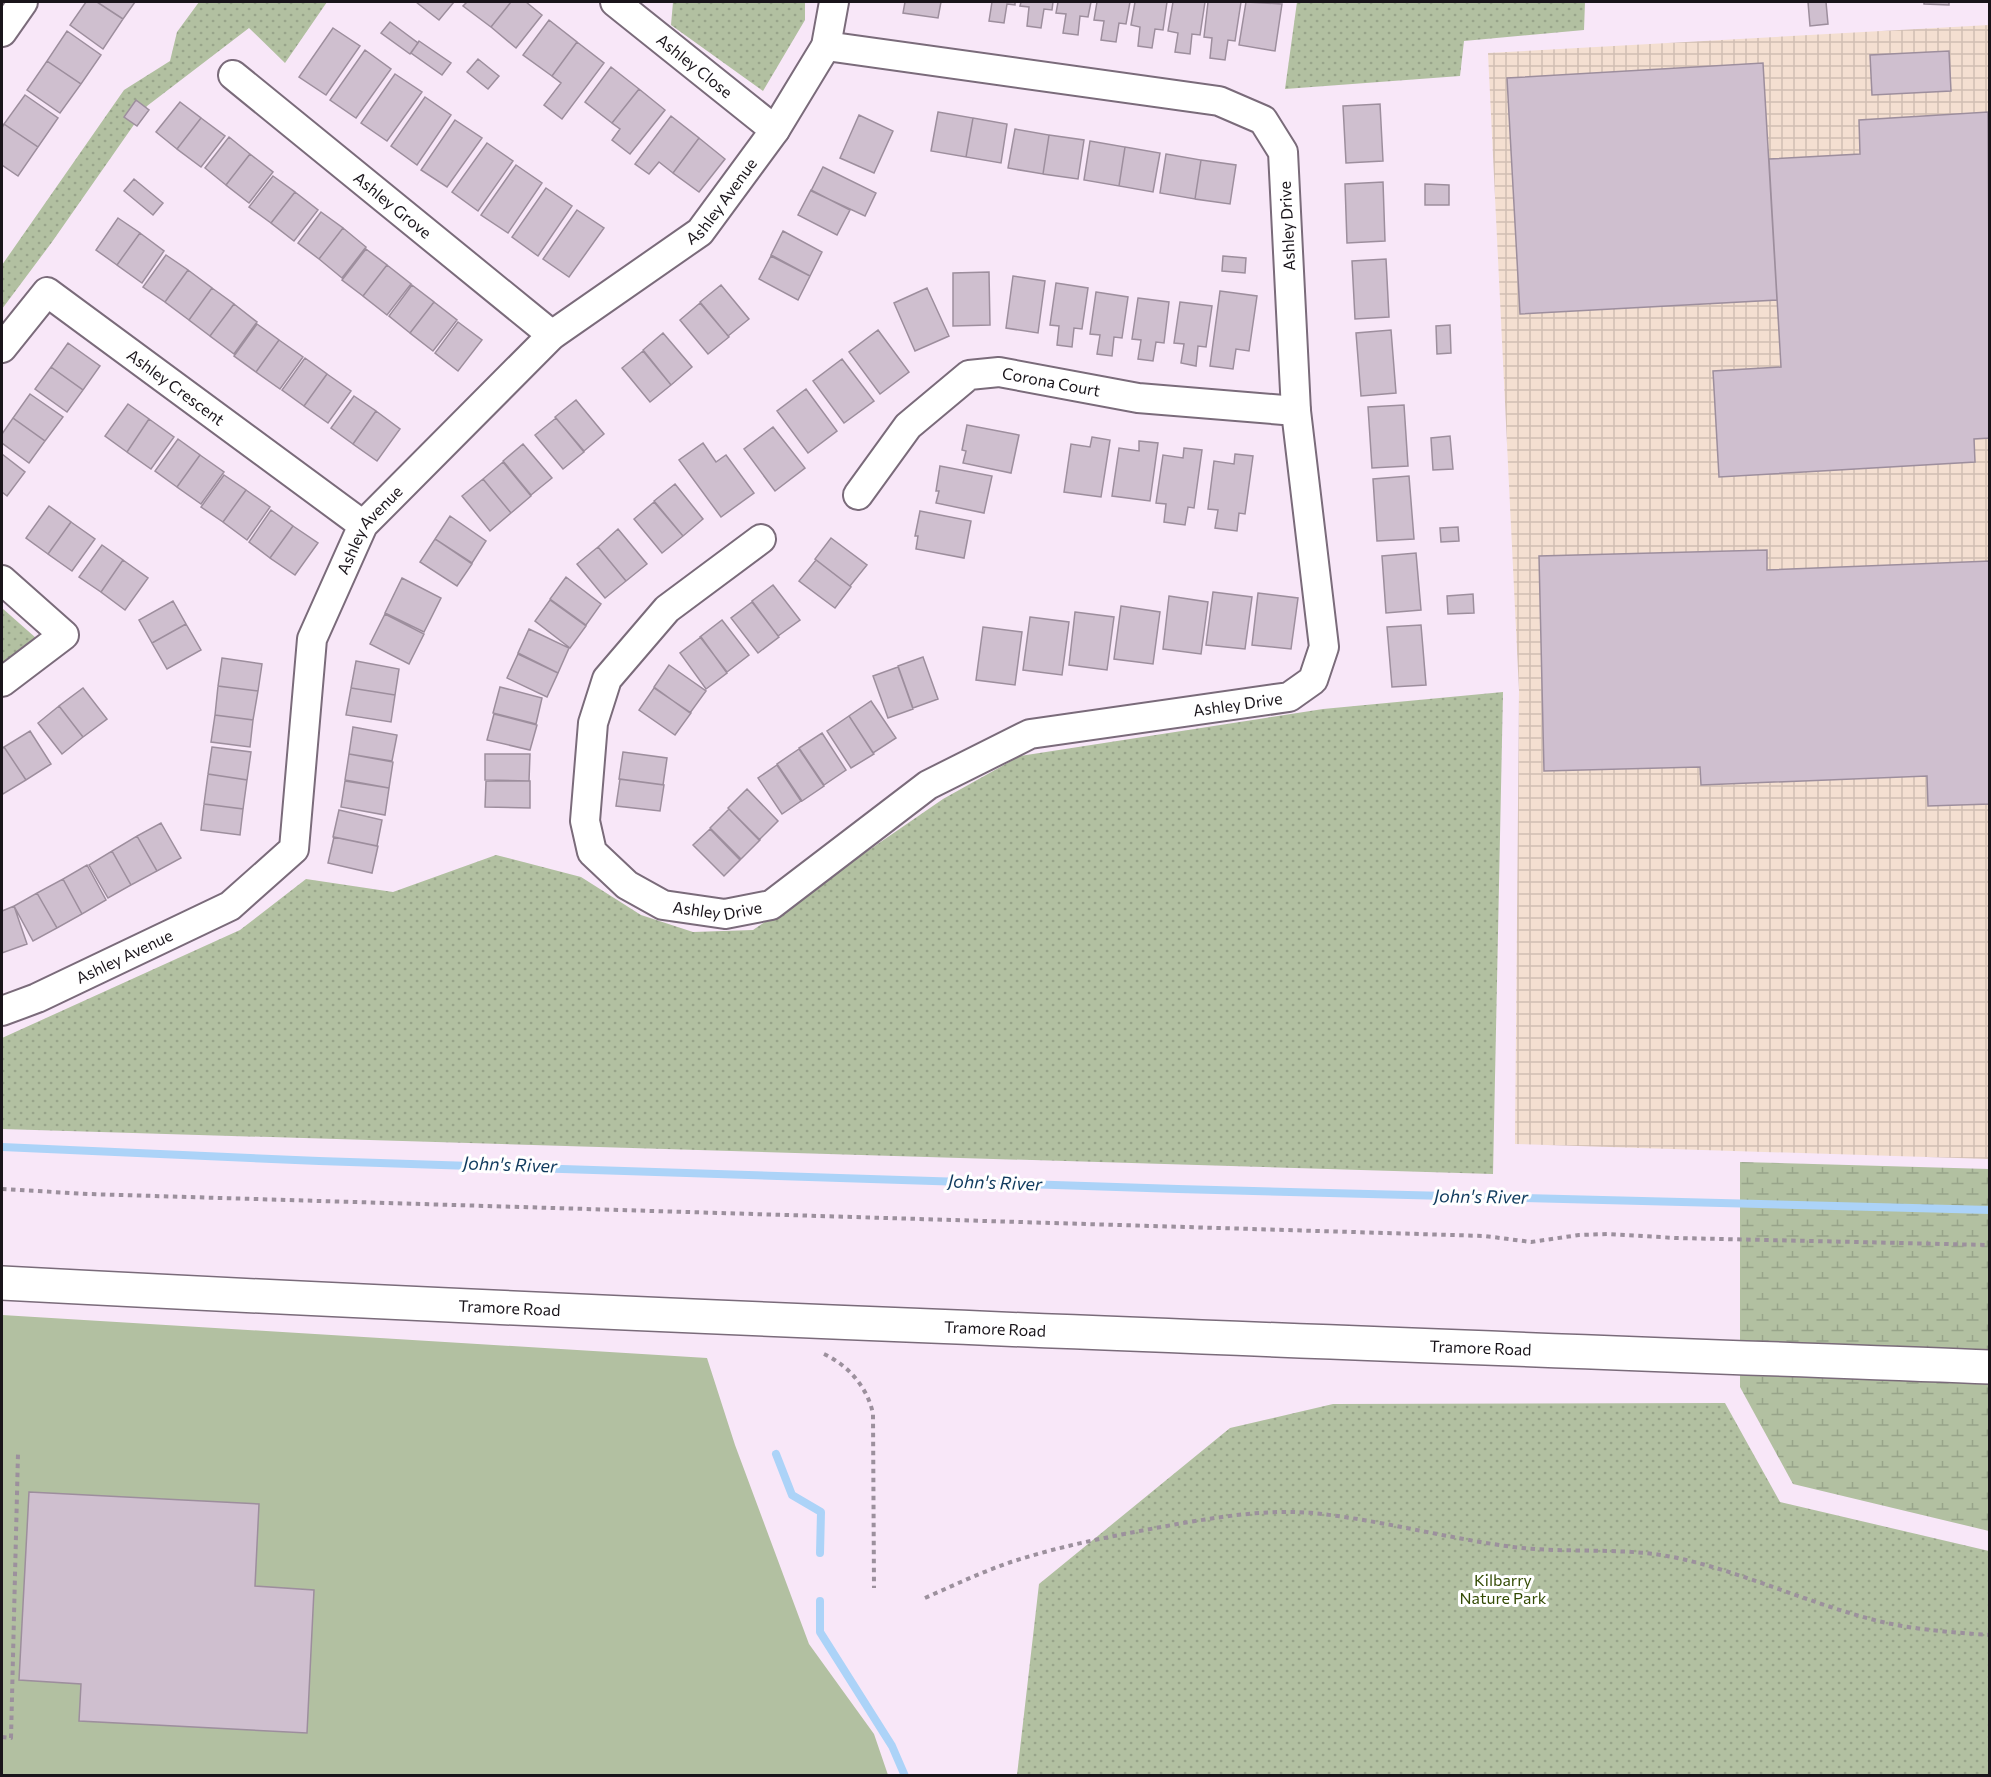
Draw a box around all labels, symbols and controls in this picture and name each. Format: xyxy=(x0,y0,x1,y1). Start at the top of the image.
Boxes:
street label: Ashley Close xyxy=(653,29,737,101)
street label: Ashley Avenue xyxy=(682,154,760,248)
street label: Ashley Grove xyxy=(350,167,436,242)
street label: Ashley Drive xyxy=(1275,181,1298,271)
street label: Ashley Crescent xyxy=(124,345,229,429)
street label: Corona Court xyxy=(1001,363,1102,400)
street label: Ashley Avenue xyxy=(332,481,406,577)
street label: Ashley Drive xyxy=(1192,688,1284,720)
street label: Ashley Drive xyxy=(672,897,763,923)
street label: Ashley Avenue xyxy=(73,925,175,987)
water label: John's River xyxy=(461,1151,558,1177)
water label: John's River xyxy=(946,1169,1043,1195)
water label: John's River xyxy=(1432,1184,1529,1208)
street label: Tramore Road xyxy=(458,1296,561,1319)
street label: Tramore Road xyxy=(944,1317,1046,1340)
street label: Tramore Road xyxy=(1429,1336,1532,1359)
park label: Kilbarry Nature Park xyxy=(1459,1570,1547,1607)

